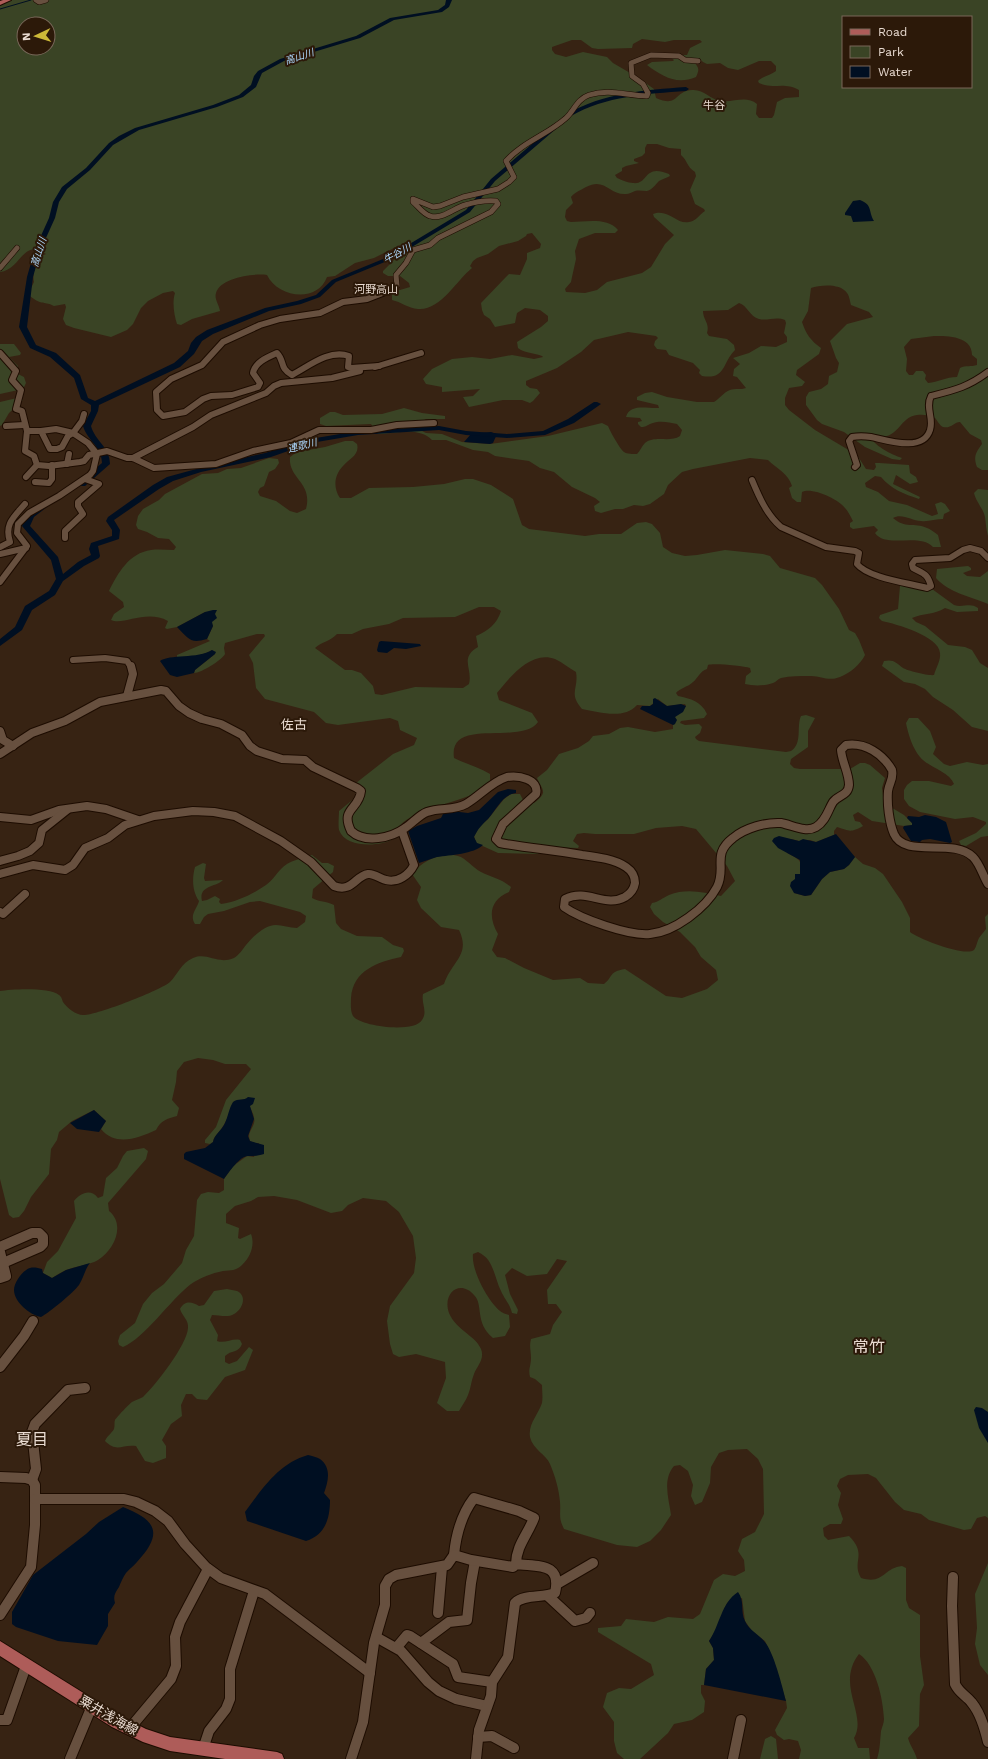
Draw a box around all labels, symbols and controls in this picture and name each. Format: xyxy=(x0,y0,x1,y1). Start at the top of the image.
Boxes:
north arrow xyxy=(16,16,56,56)
legend xyxy=(842,16,972,88)
text: Road xyxy=(878,25,907,39)
text: N xyxy=(20,32,33,41)
text: Park xyxy=(878,45,904,59)
water label: 高山川 xyxy=(283,46,316,66)
text: Water xyxy=(878,65,913,79)
district label: 牛谷 xyxy=(703,99,725,112)
water label: 高山川 xyxy=(29,235,49,268)
water label: 牛谷川 xyxy=(381,241,414,266)
district label: 河野高山 xyxy=(354,283,398,296)
water label: 連歌川 xyxy=(286,436,319,454)
district label: 佐古 xyxy=(281,717,307,732)
district label: 常竹 xyxy=(853,1337,885,1356)
district label: 夏目 xyxy=(16,1430,48,1449)
street label: 粟井浅海線 xyxy=(77,1693,141,1738)

